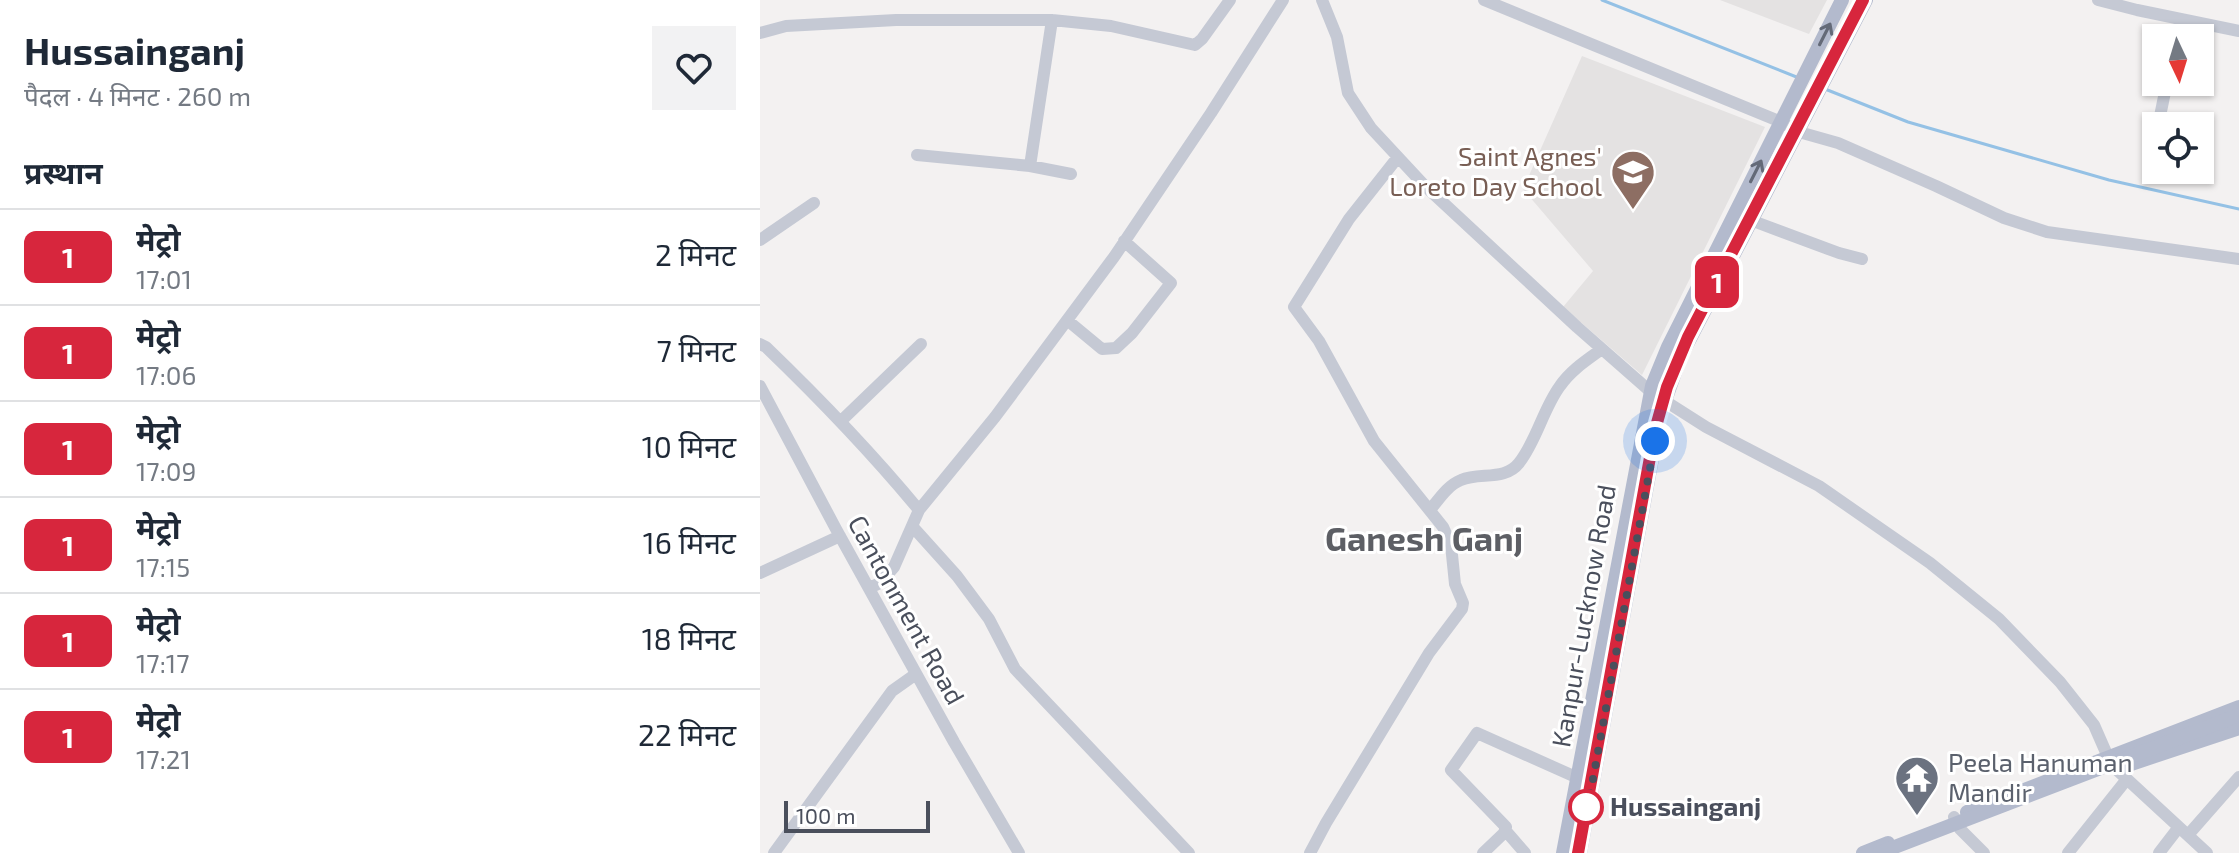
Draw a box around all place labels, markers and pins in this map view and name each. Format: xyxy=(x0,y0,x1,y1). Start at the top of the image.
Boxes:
place label: Saint Agnes' Loreto Day School xyxy=(1389,140,1602,201)
school or university icon: Saint Agnes' Loreto Day School xyxy=(1609,148,1657,211)
place label: Peela Hanuman Mandir xyxy=(1948,746,2133,807)
temple icon: Peela Hanuman Mandir xyxy=(1893,754,1941,817)
marker: Hussainganj xyxy=(1569,790,1603,824)
place label: Hussainganj xyxy=(1610,790,1761,821)

